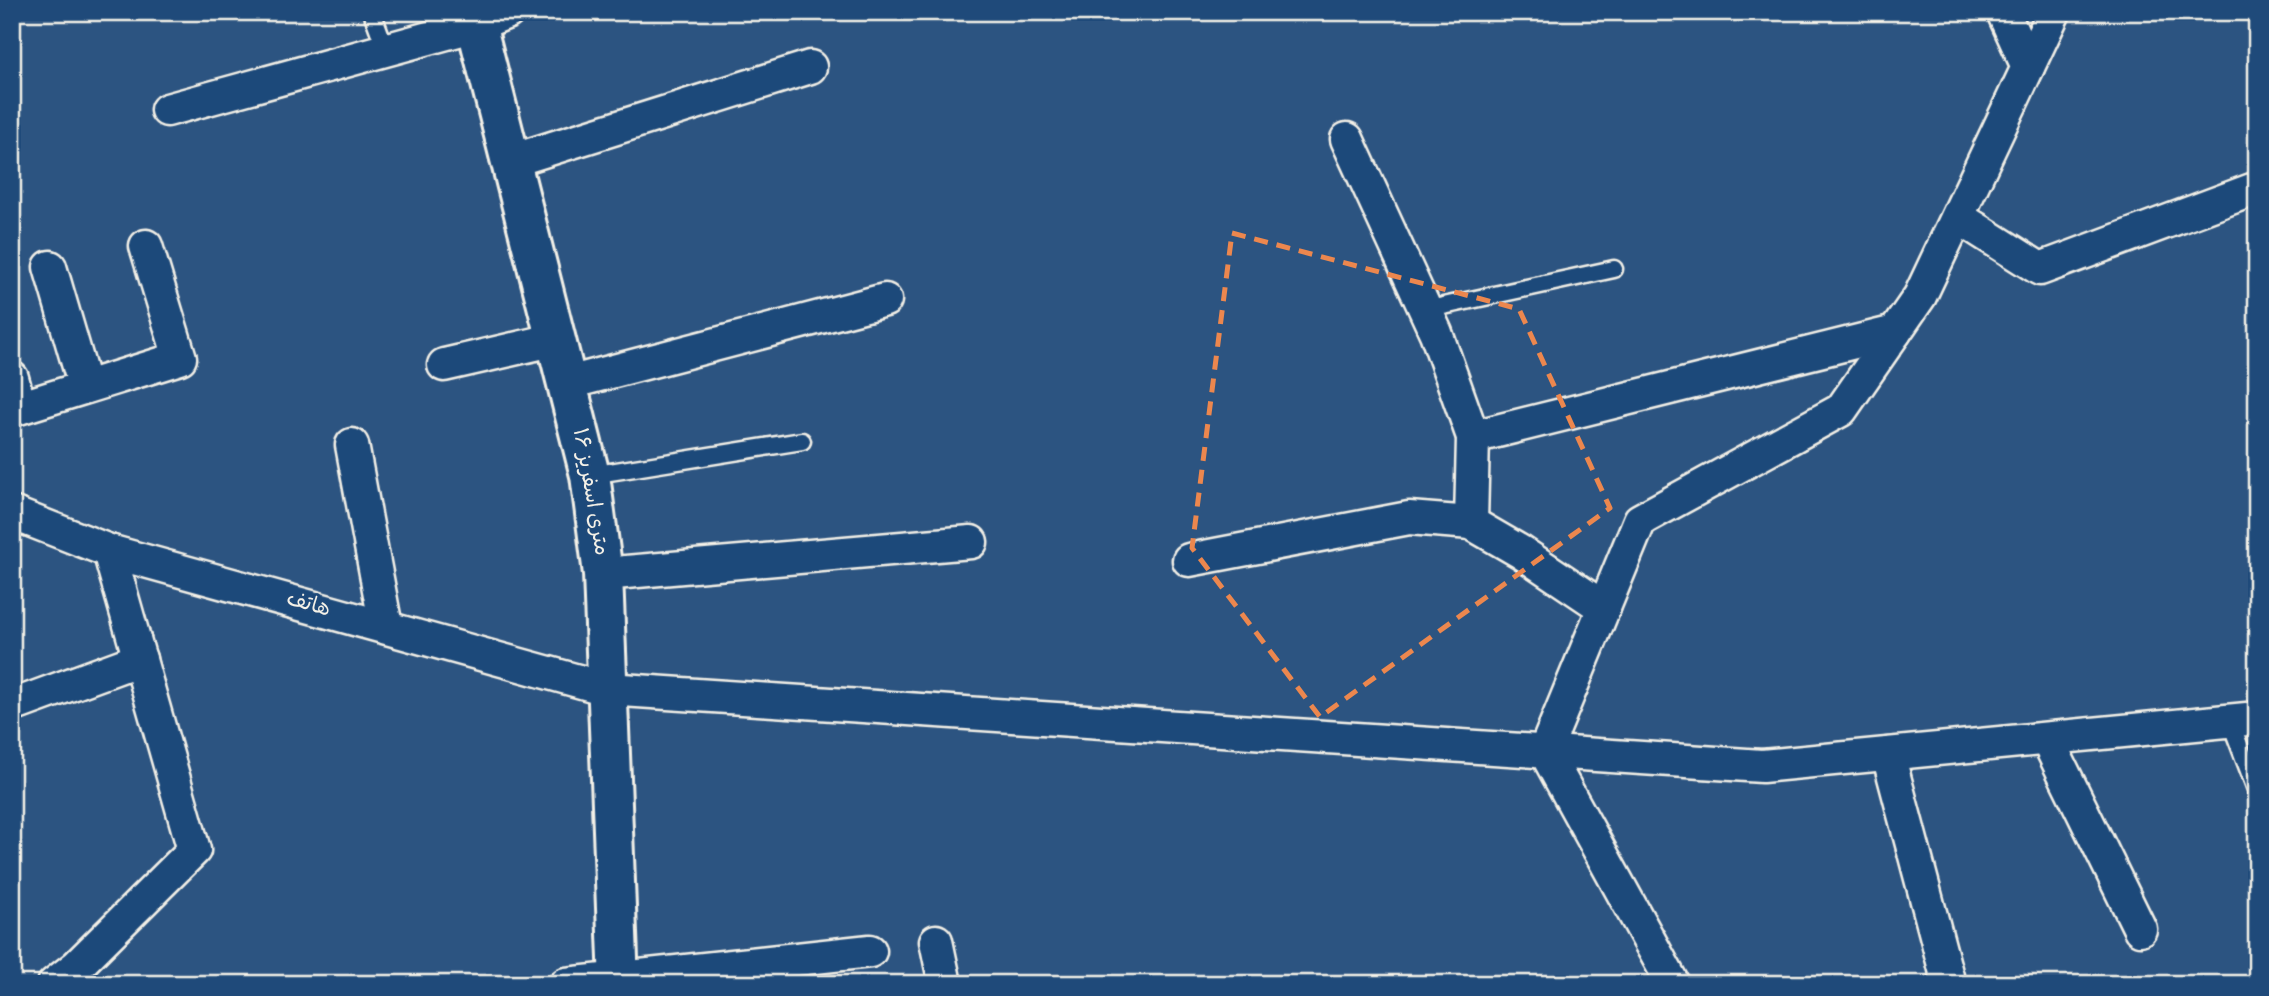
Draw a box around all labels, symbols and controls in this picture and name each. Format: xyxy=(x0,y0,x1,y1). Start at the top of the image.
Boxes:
street label: ۱۶ متری اسفریز xyxy=(563,426,615,558)
street label: هاتف xyxy=(283,586,333,626)

